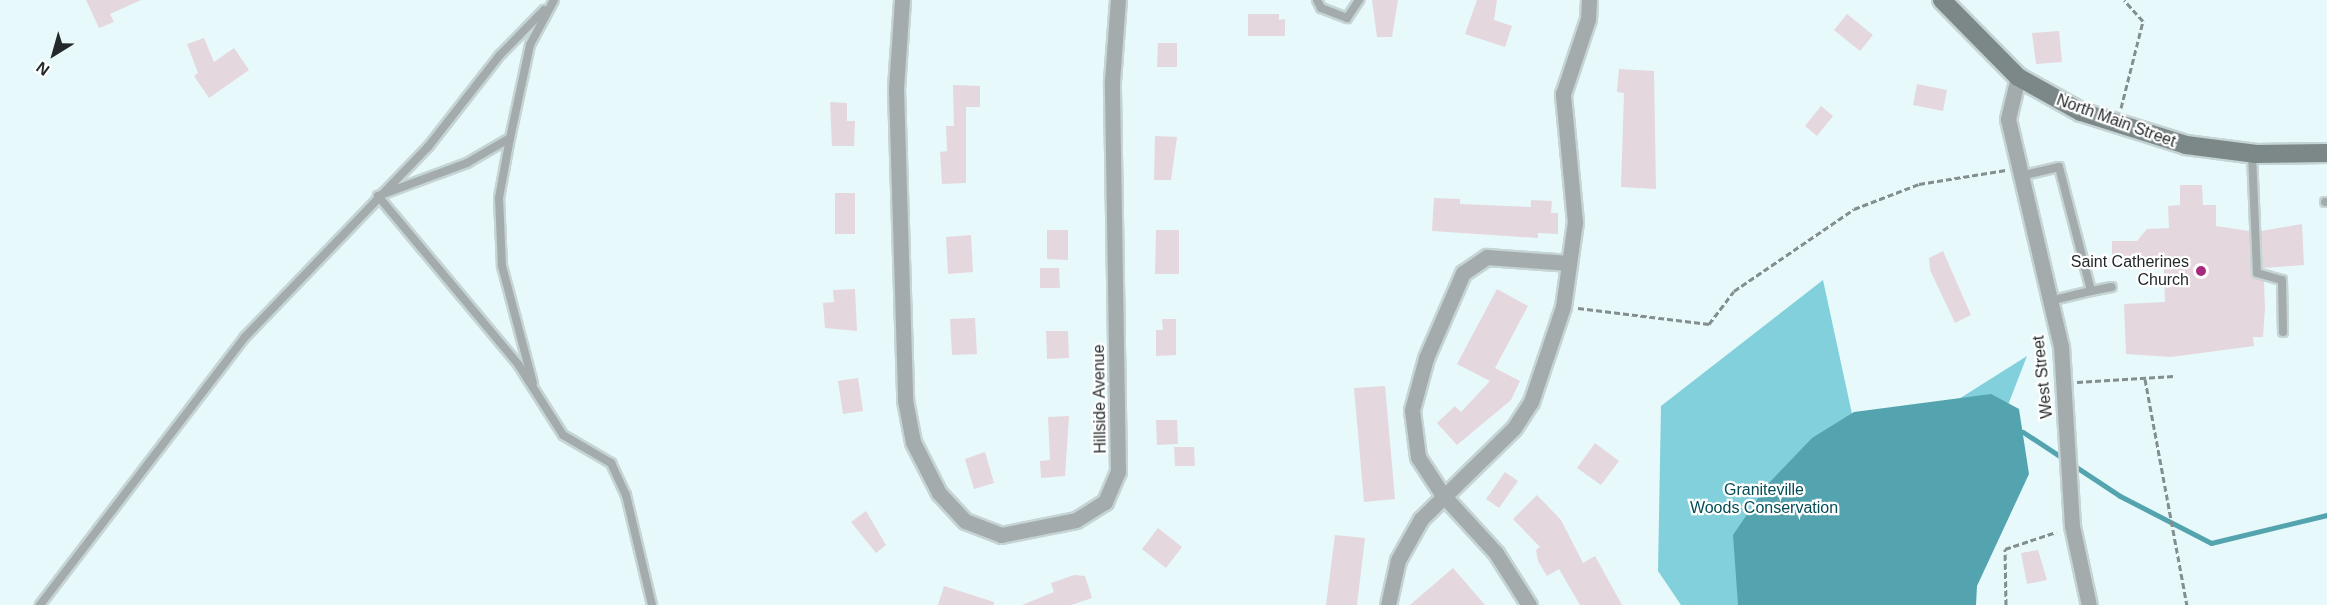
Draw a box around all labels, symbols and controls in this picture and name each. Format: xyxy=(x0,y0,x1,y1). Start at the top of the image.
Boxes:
north arrow xyxy=(24,24,84,84)
text: N xyxy=(33,59,53,79)
street label: North Main Street xyxy=(2054,91,2178,151)
place label: Saint Catherines Church xyxy=(2071,252,2189,290)
marker: Saint Catherines Church xyxy=(2194,264,2208,278)
street label: West Street xyxy=(2029,335,2057,419)
street label: Hillside Avenue xyxy=(1089,344,1111,454)
park label: Graniteville Woods Conservation xyxy=(1690,480,1838,518)

